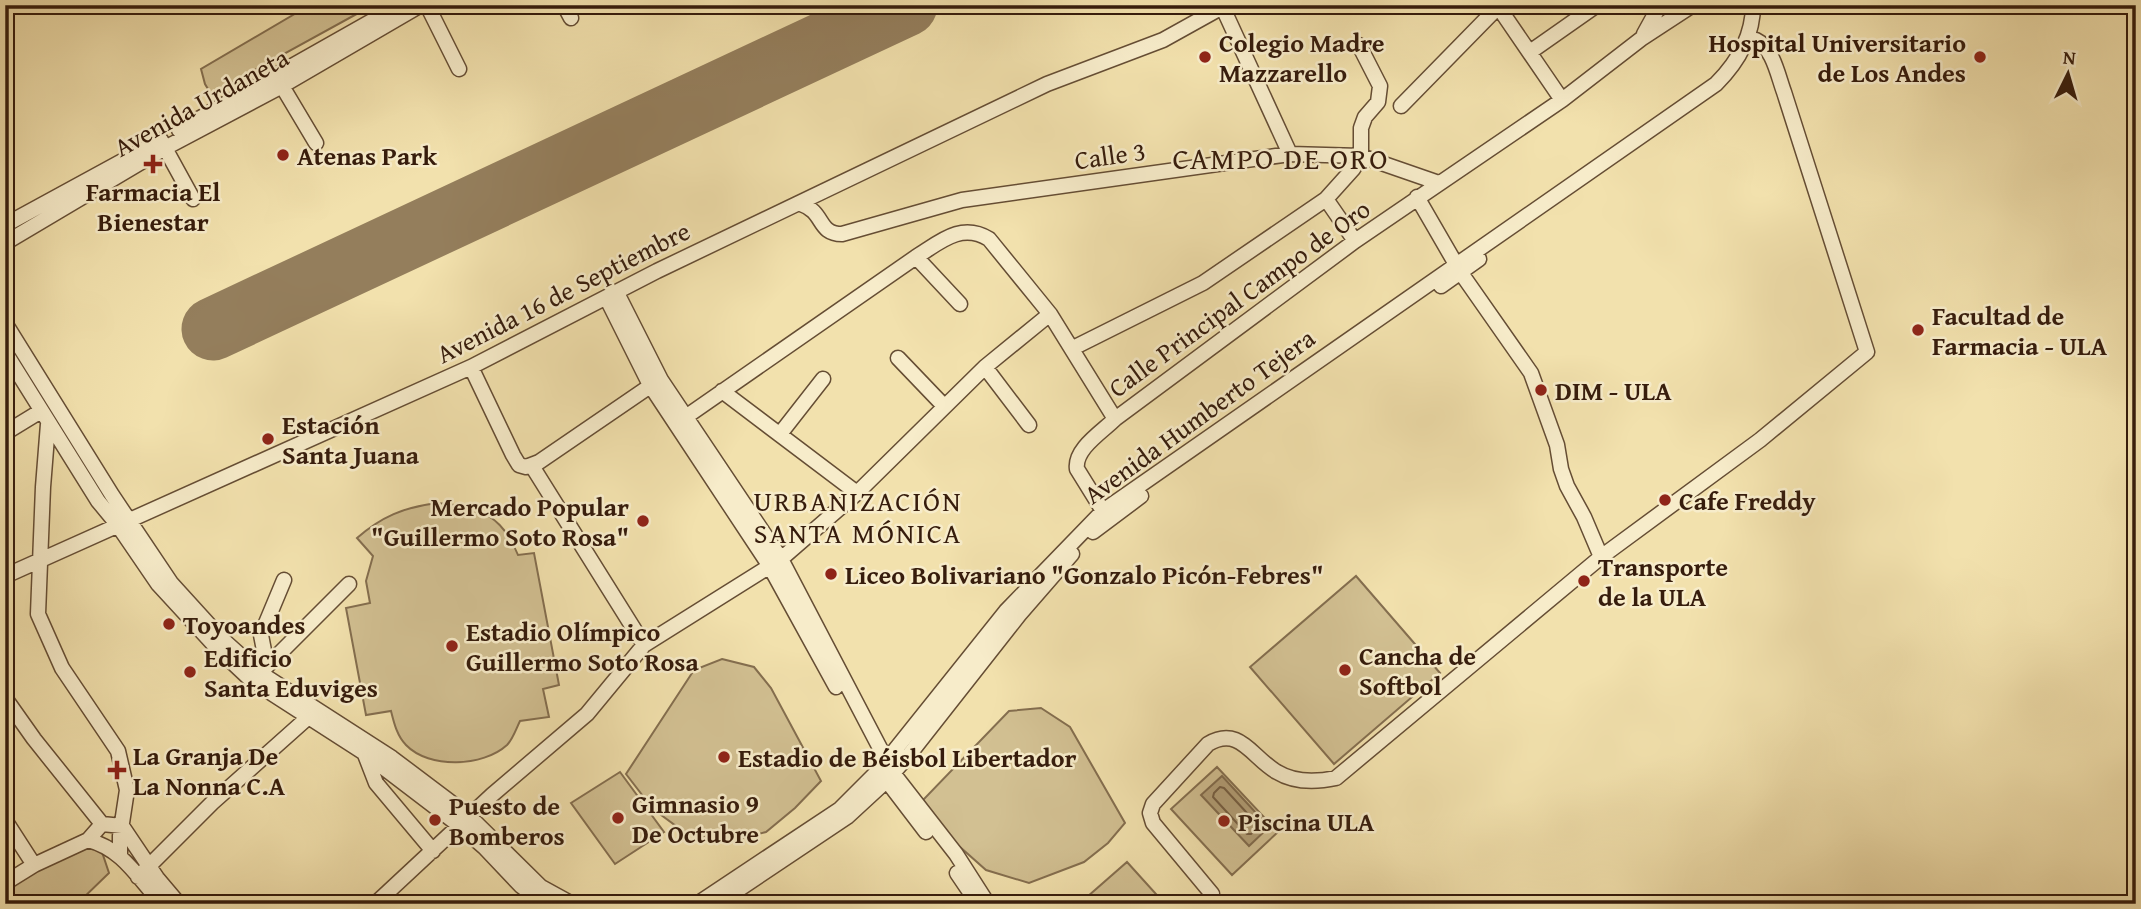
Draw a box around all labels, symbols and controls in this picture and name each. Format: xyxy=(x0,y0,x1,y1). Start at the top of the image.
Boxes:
place label: Colegio Madre Mazzarello xyxy=(1219,23,1385,92)
place label: Hospital Universitario de Los Andes xyxy=(1709,23,1966,92)
street label: Avenida Urdaneta xyxy=(106,37,296,166)
north arrow xyxy=(2032,38,2102,108)
text: N xyxy=(2062,43,2077,72)
marker: Colegio Madre Mazzarello xyxy=(1197,49,1213,65)
marker: Hospital Universitario de Los Andes xyxy=(1972,49,1988,65)
street label: Calle 3 xyxy=(1072,131,1148,179)
place label: Atenas Park xyxy=(297,136,437,175)
district label: CAMPO DE ORO xyxy=(1173,136,1389,180)
marker: Atenas Park xyxy=(275,147,291,163)
marker: Farmacia El Bienestar xyxy=(145,156,161,172)
place label: Farmacia El Bienestar xyxy=(86,172,220,241)
street label: Calle Principal Campo de Oro xyxy=(1100,189,1378,407)
street label: Avenida 16 de Septiembre xyxy=(429,211,697,373)
place label: Facultad de Farmacia - ULA xyxy=(1932,296,2108,365)
street label: Avenida Humberto Tejera xyxy=(1075,318,1323,513)
marker: Facultad de Farmacia - ULA xyxy=(1910,322,1926,338)
place label: DIM - ULA xyxy=(1555,371,1672,410)
marker: DIM - ULA xyxy=(1533,382,1549,398)
place label: Estación Santa Juana xyxy=(282,405,420,474)
marker: Estación Santa Juana xyxy=(260,431,276,447)
district label: URBANIZACIÓN SANTA MÓNICA xyxy=(754,480,962,553)
place label: Cafe Freddy xyxy=(1679,481,1816,520)
place label: Mercado Popular "Guillermo Soto Rosa" xyxy=(371,487,629,556)
marker: Cafe Freddy xyxy=(1657,492,1673,508)
marker: Mercado Popular "Guillermo Soto Rosa" xyxy=(635,513,651,529)
place label: Transporte de la ULA xyxy=(1598,547,1728,616)
place label: Liceo Bolivariano "Gonzalo Picón-Febres" xyxy=(845,555,1324,594)
marker: Liceo Bolivariano "Gonzalo Picón-Febres" xyxy=(823,566,839,582)
marker: Transporte de la ULA xyxy=(1576,573,1592,589)
place label: Toyoandes xyxy=(183,605,305,644)
place label: Estadio Olímpico Guillermo Soto Rosa xyxy=(466,612,699,681)
marker: Toyoandes xyxy=(161,616,177,632)
place label: Cancha de Softbol xyxy=(1359,636,1476,705)
place label: Edificio Santa Eduviges xyxy=(204,638,378,707)
marker: Estadio Olímpico Guillermo Soto Rosa xyxy=(444,638,460,654)
marker: Cancha de Softbol xyxy=(1337,662,1353,678)
marker: Edificio Santa Eduviges xyxy=(182,664,198,680)
place label: La Granja De La Nonna C.A xyxy=(133,736,286,805)
place label: Estadio de Béisbol Libertador xyxy=(738,738,1077,777)
marker: Estadio de Béisbol Libertador xyxy=(716,749,732,765)
marker: La Granja De La Nonna C.A xyxy=(107,760,127,780)
place label: Gimnasio 9 De Octubre xyxy=(632,784,759,853)
place label: Puesto de Bomberos xyxy=(449,786,565,855)
place label: Piscina ULA xyxy=(1238,802,1375,841)
marker: Gimnasio 9 De Octubre xyxy=(610,810,626,826)
marker: Puesto de Bomberos xyxy=(427,812,443,828)
marker: Piscina ULA xyxy=(1216,813,1232,829)

